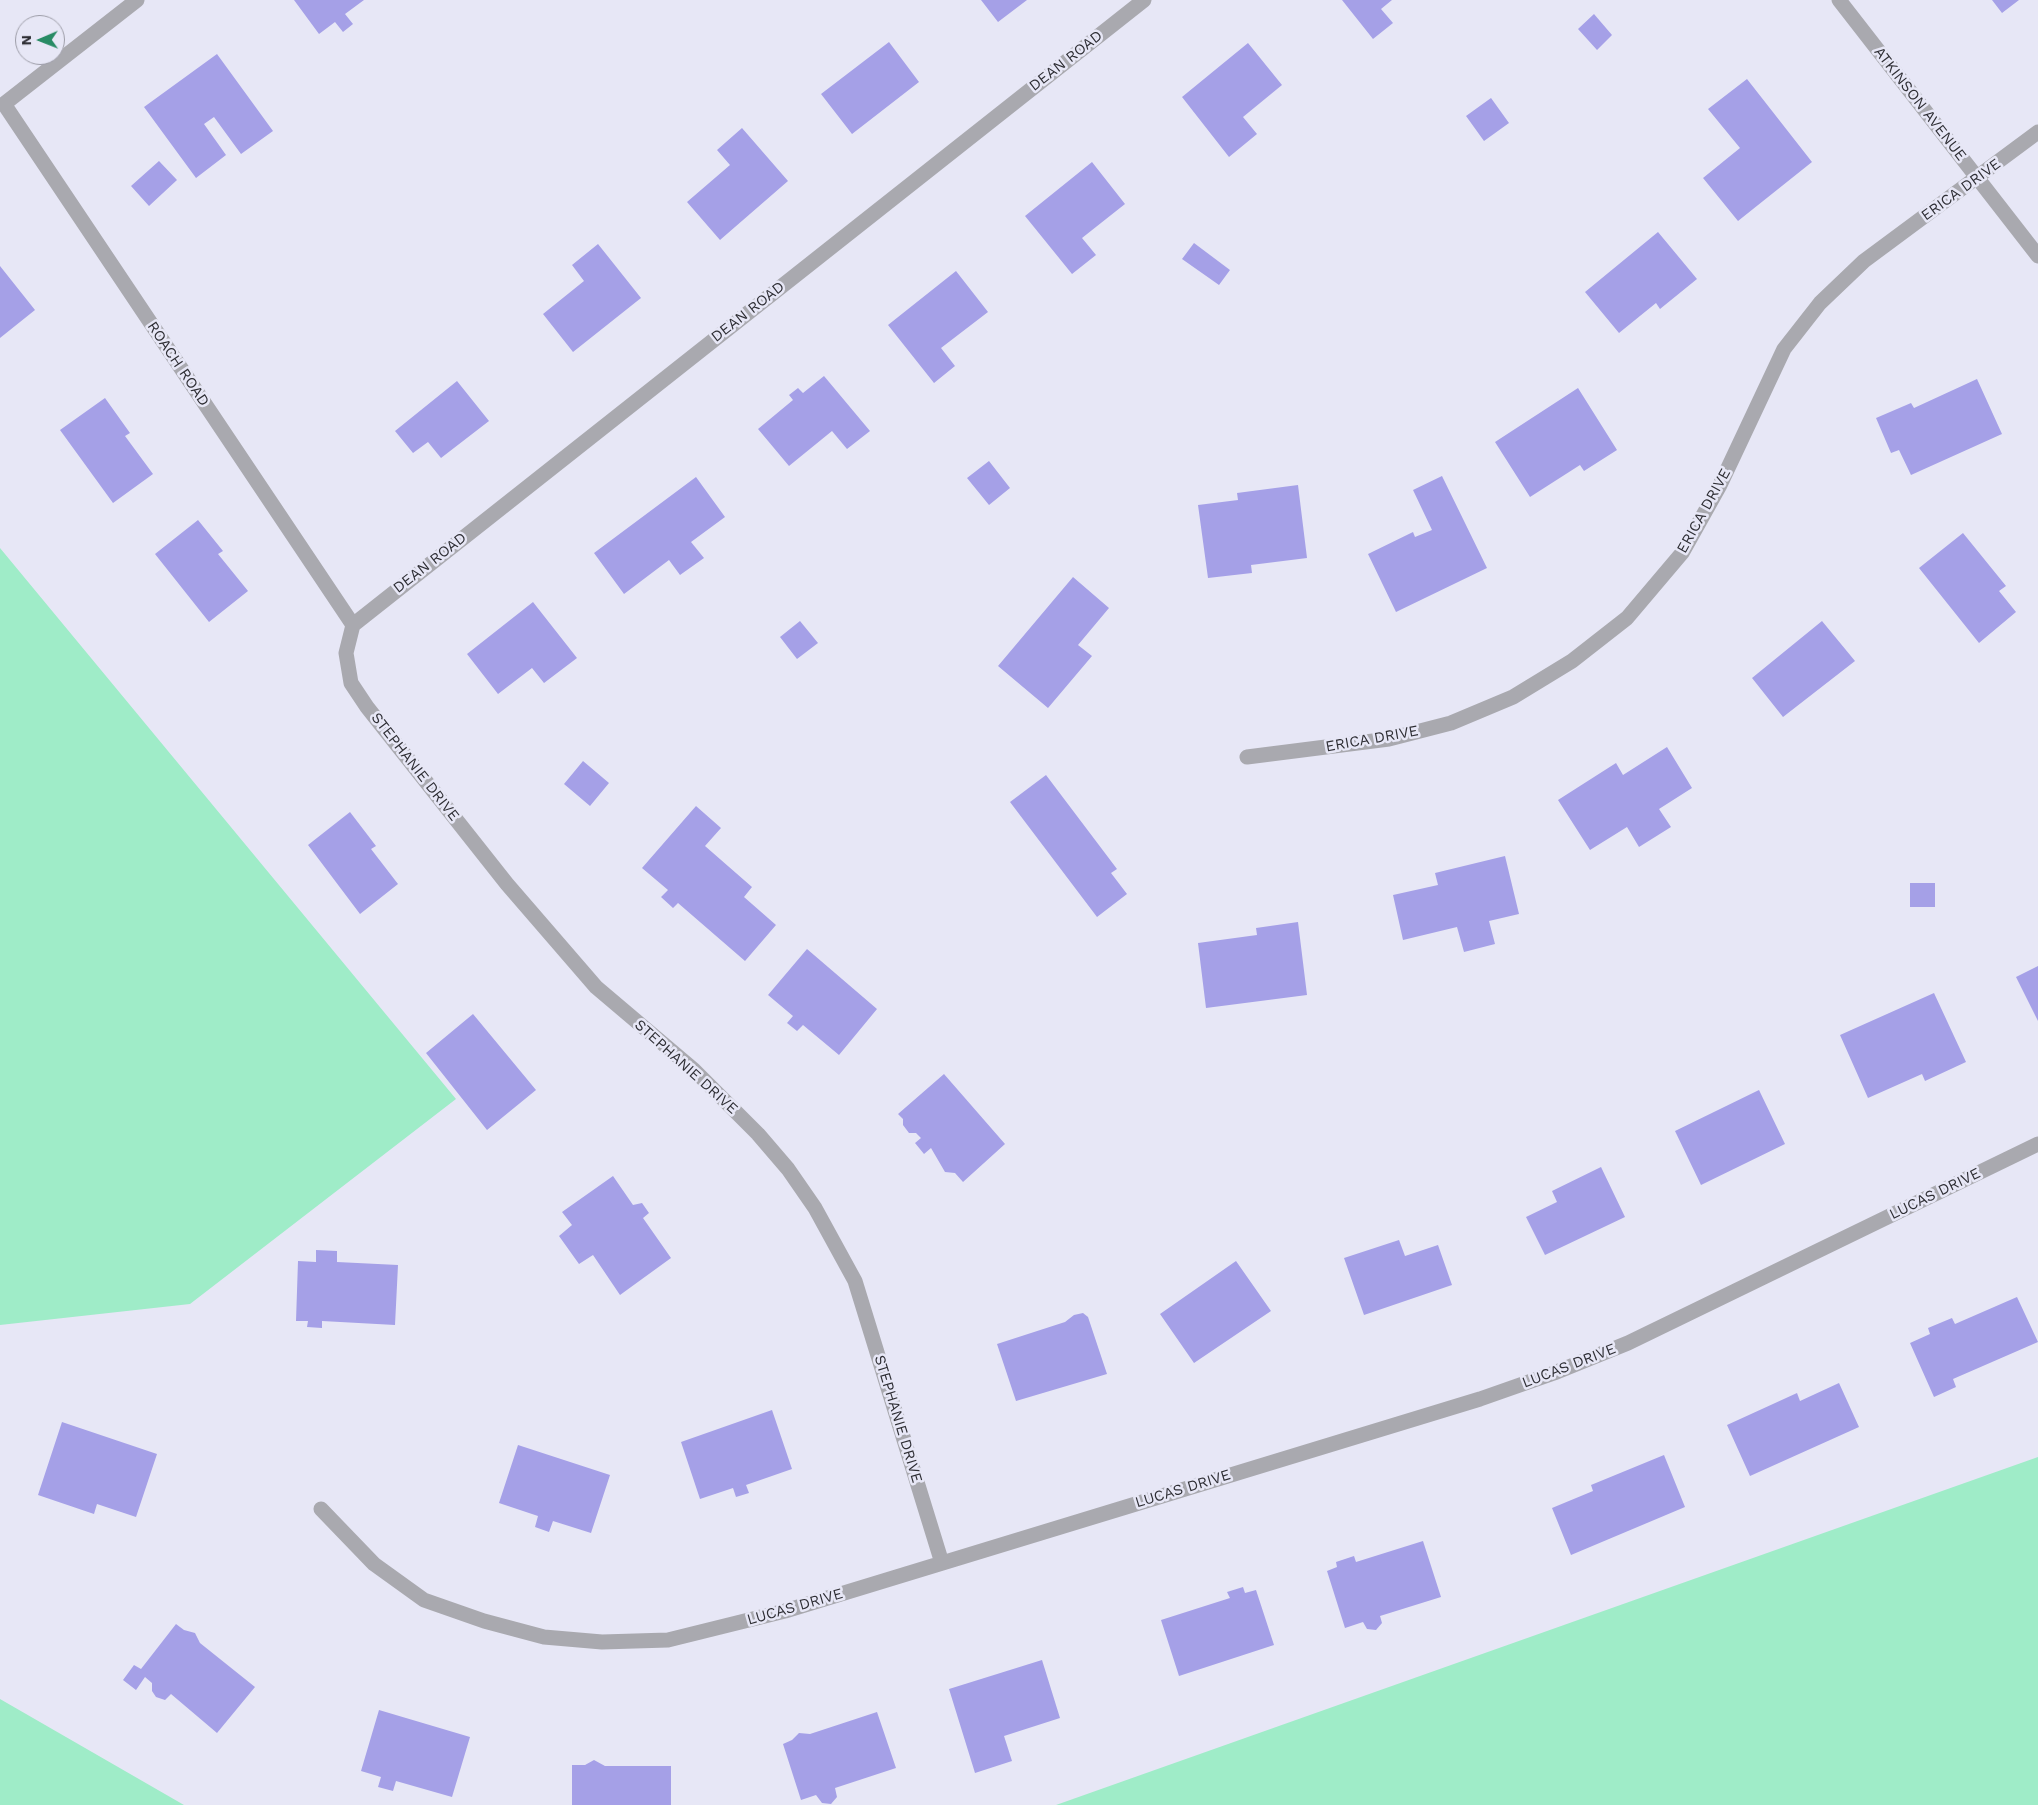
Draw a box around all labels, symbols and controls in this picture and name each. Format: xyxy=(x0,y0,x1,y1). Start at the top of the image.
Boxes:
north arrow xyxy=(15,15,65,65)
street label: DEAN ROAD xyxy=(1026,27,1106,95)
text: N xyxy=(18,35,34,46)
street label: ATKINSON AVENUE xyxy=(1870,44,1970,164)
street label: ERICA DRIVE xyxy=(1918,155,2004,225)
street label: DEAN ROAD xyxy=(708,278,788,346)
street label: ROACH ROAD xyxy=(143,318,213,410)
street label: ERICA DRIVE xyxy=(1673,466,1735,556)
street label: DEAN ROAD xyxy=(390,529,470,597)
street label: STEPHANIE DRIVE xyxy=(367,709,463,825)
street label: ERICA DRIVE xyxy=(1324,722,1420,756)
street label: STEPHANIE DRIVE xyxy=(631,1016,741,1118)
street label: LUCAS DRIVE xyxy=(1887,1164,1983,1224)
street label: LUCAS DRIVE xyxy=(1520,1340,1618,1392)
street label: STEPHANIE DRIVE xyxy=(870,1353,926,1485)
street label: LUCAS DRIVE xyxy=(1133,1466,1233,1512)
street label: LUCAS DRIVE xyxy=(745,1585,845,1629)

